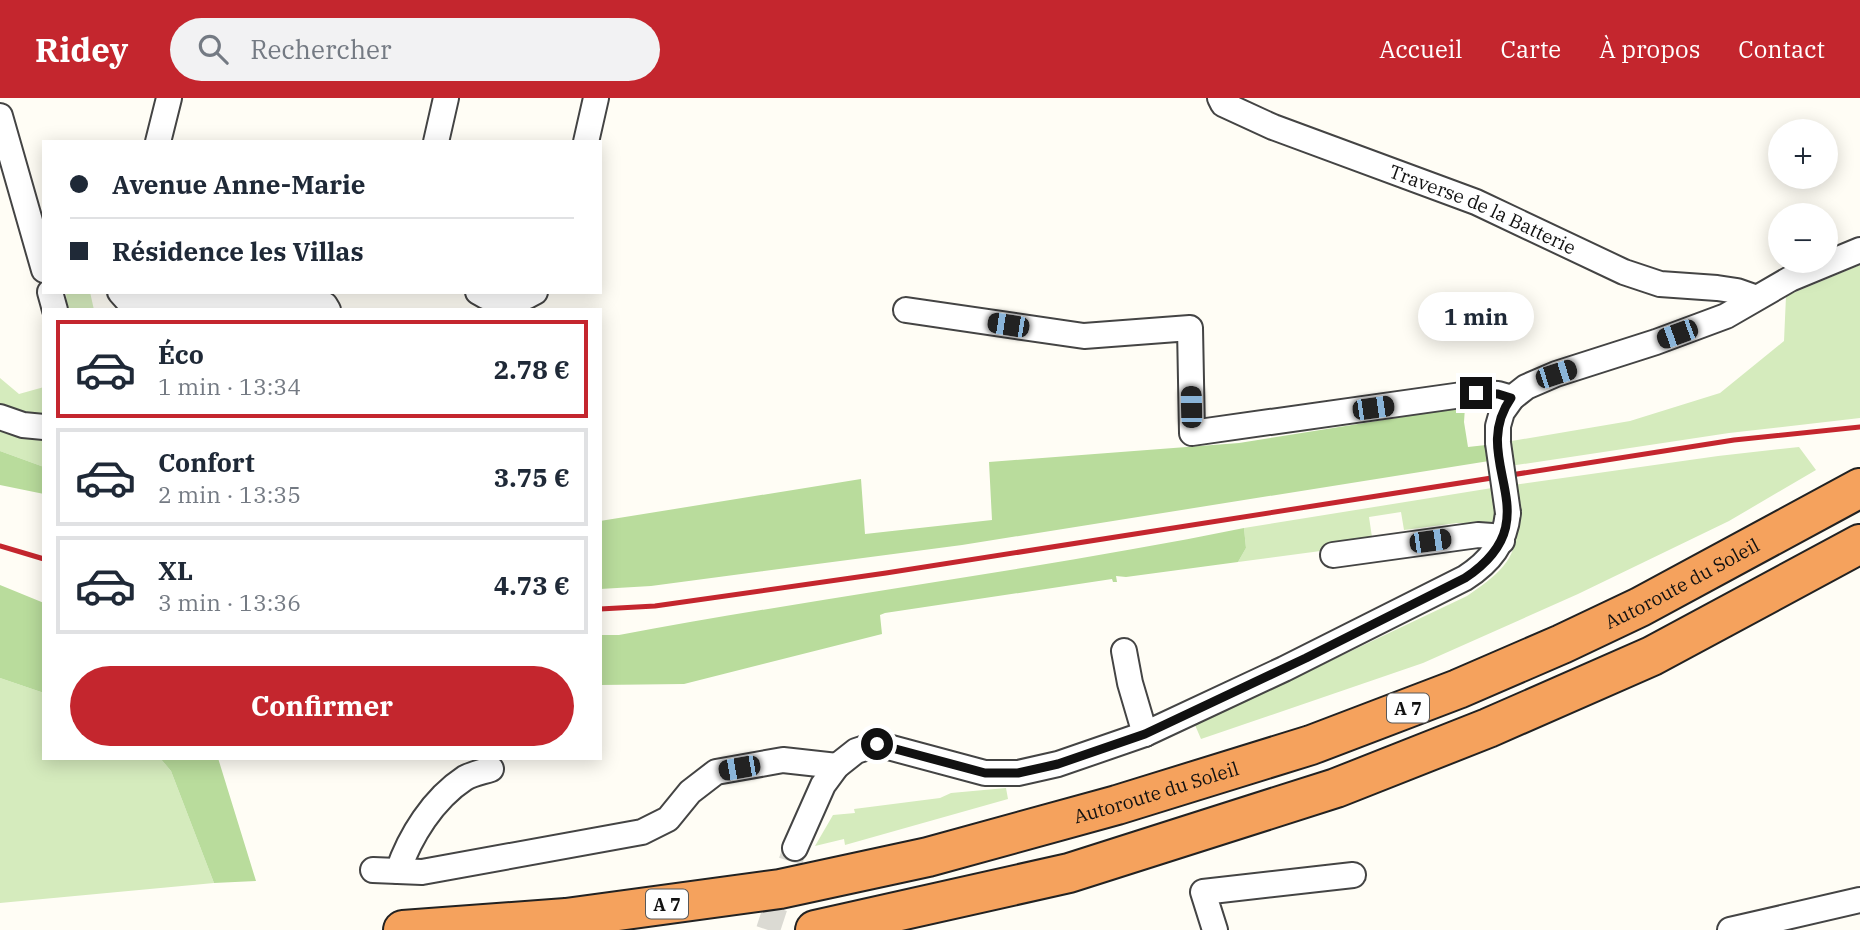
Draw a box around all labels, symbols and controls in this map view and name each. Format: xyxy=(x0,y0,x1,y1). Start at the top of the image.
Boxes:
search box xyxy=(170,18,660,81)
text: Ridey xyxy=(35,28,128,71)
icon: search xyxy=(194,30,232,68)
text: Rechercher xyxy=(250,32,392,66)
text: Accueil xyxy=(1379,33,1463,65)
text: Carte xyxy=(1501,33,1561,65)
text: À propos xyxy=(1599,33,1700,65)
text: Contact xyxy=(1738,33,1825,65)
map controls xyxy=(1768,119,1838,273)
button: + xyxy=(1768,119,1838,189)
street label: Traverse de la Batterie xyxy=(1386,159,1580,260)
text: Avenue Anne-Marie xyxy=(112,167,366,201)
button: − xyxy=(1768,203,1838,273)
text: Résidence les Villas xyxy=(112,234,364,268)
callout: 1 min xyxy=(1418,292,1534,341)
text: 1 min xyxy=(1444,301,1508,331)
car xyxy=(986,311,1031,339)
car xyxy=(1654,317,1701,351)
text: Éco xyxy=(158,337,204,371)
icon: car xyxy=(74,338,137,401)
text: 2.78 € xyxy=(494,352,570,386)
car xyxy=(1533,358,1580,390)
text: 1 min · 13:34 xyxy=(158,371,301,401)
route end xyxy=(1460,377,1492,409)
car xyxy=(1181,386,1202,428)
car xyxy=(1351,395,1396,421)
text: Confort xyxy=(158,445,255,479)
icon: car xyxy=(74,446,137,509)
text: 3.75 € xyxy=(494,460,570,494)
text: 2 min · 13:35 xyxy=(158,479,301,509)
car xyxy=(1408,528,1453,554)
street label: Autoroute du Soleil xyxy=(1601,533,1764,634)
text: XL xyxy=(158,553,193,587)
icon: car xyxy=(74,554,137,617)
text: 4.73 € xyxy=(494,568,570,602)
text: 3 min · 13:36 xyxy=(158,587,301,617)
button: Confirmer xyxy=(70,666,574,746)
road number: A 7 xyxy=(1387,694,1429,722)
route start xyxy=(861,728,893,760)
car xyxy=(717,754,762,782)
street label: Autoroute du Soleil xyxy=(1071,756,1242,828)
road number: A 7 xyxy=(646,890,688,918)

